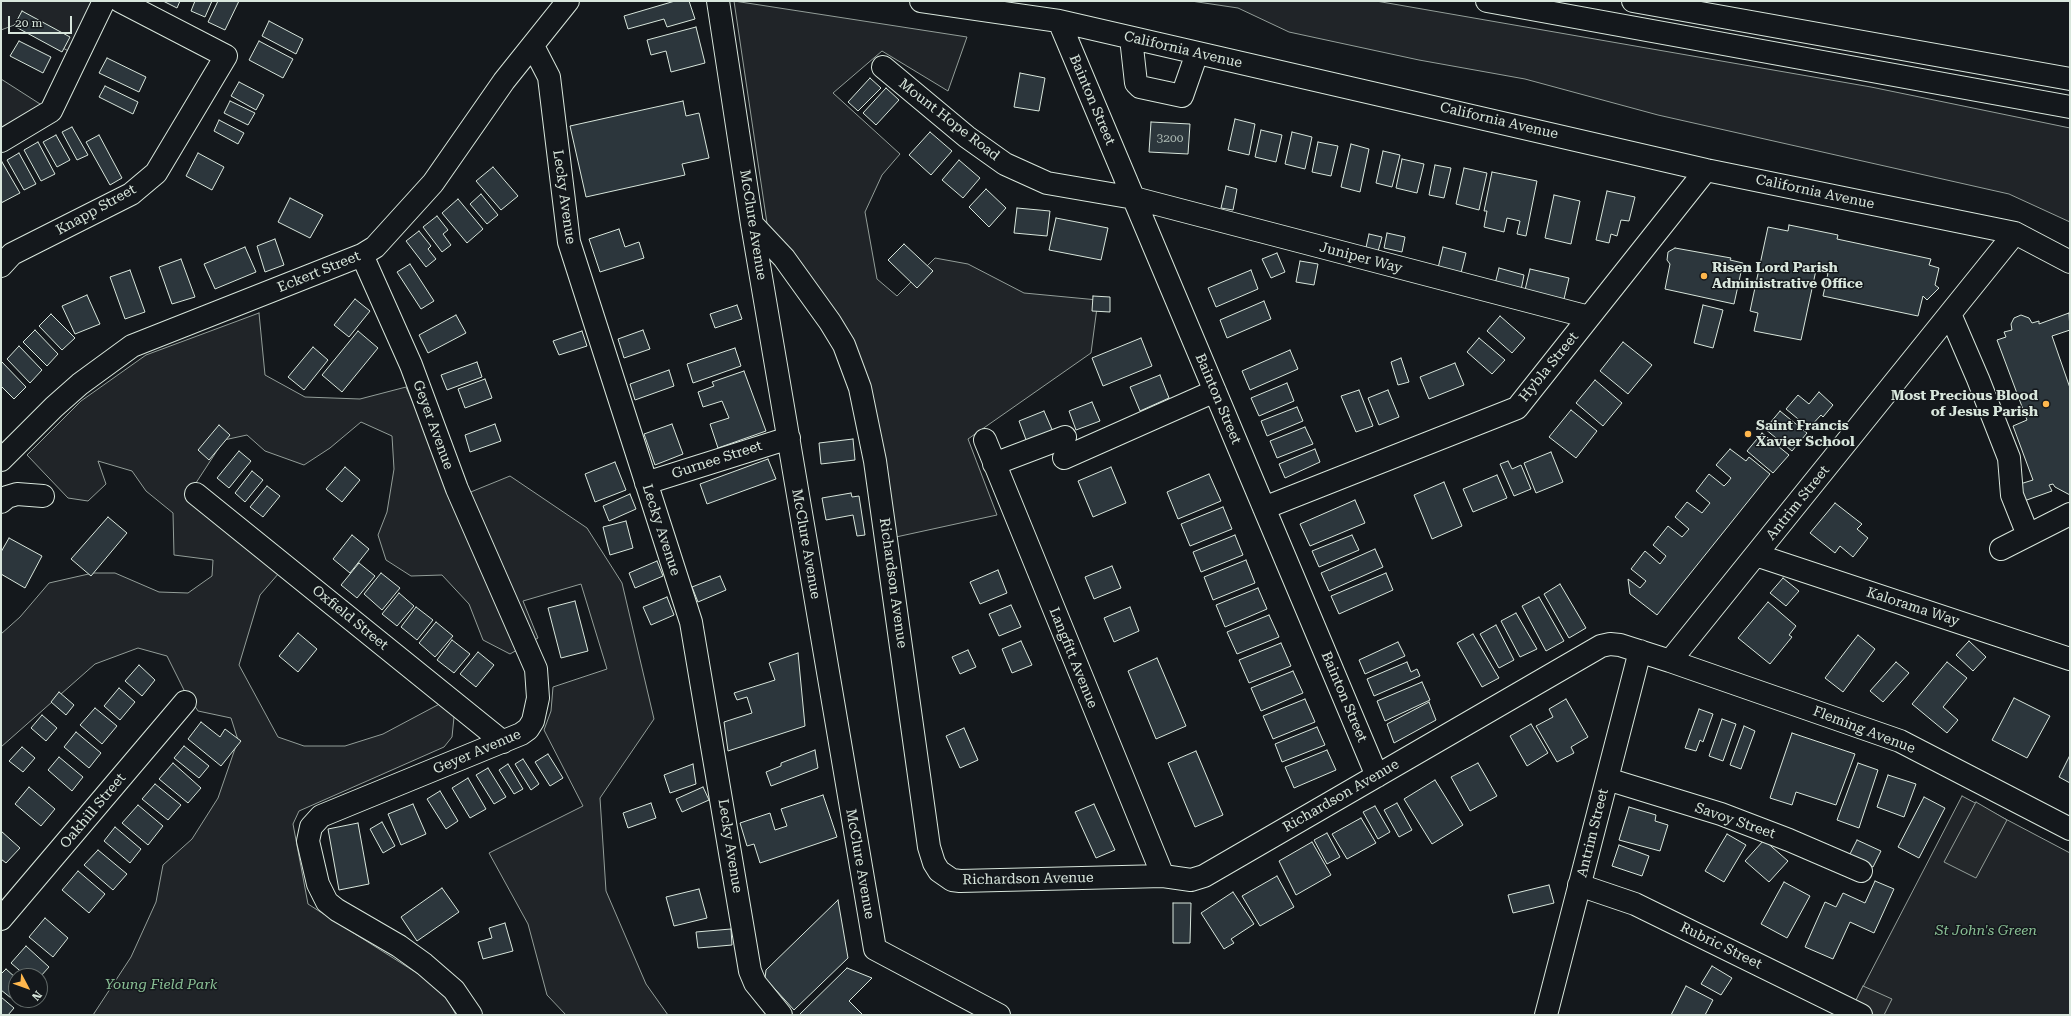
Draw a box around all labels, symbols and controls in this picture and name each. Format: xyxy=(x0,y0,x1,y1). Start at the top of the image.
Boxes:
scale bar xyxy=(10,8,74,34)
text: 20 m xyxy=(15,16,42,30)
street label: California Avenue xyxy=(1122,28,1244,72)
street label: Bainton Street xyxy=(1065,52,1119,148)
street label: Mount Hope Road xyxy=(895,75,1003,165)
street label: California Avenue xyxy=(1438,99,1560,143)
house number: 3200 xyxy=(1157,131,1183,145)
street label: Lecky Avenue xyxy=(549,149,579,245)
street label: McClure Avenue xyxy=(736,169,770,281)
street label: California Avenue xyxy=(1754,171,1876,213)
street label: Knapp Street xyxy=(53,181,139,239)
street label: Juniper Way xyxy=(1318,239,1404,277)
street label: Eckert Street xyxy=(275,248,363,296)
place label: Risen Lord Parish Administrative Office xyxy=(1712,260,1863,292)
marker: Risen Lord Parish Administrative Office xyxy=(1699,271,1709,281)
street label: Hybla Street xyxy=(1516,329,1582,405)
street label: Bainton Street xyxy=(1191,351,1245,447)
street label: Geyer Avenue xyxy=(409,378,457,472)
place label: Most Precious Blood of Jesus Parish xyxy=(1891,388,2038,420)
marker: Most Precious Blood of Jesus Parish xyxy=(2041,399,2051,409)
place label: Saint Francis Xavier School xyxy=(1756,418,1855,450)
marker: Saint Francis Xavier School xyxy=(1743,429,1753,439)
street label: Gurnee Street xyxy=(670,438,764,482)
street label: Antrim Street xyxy=(1763,462,1833,544)
street label: Lecky Avenue xyxy=(638,482,684,578)
street label: McClure Avenue xyxy=(788,488,824,600)
street label: Richardson Avenue xyxy=(876,517,910,649)
street label: Oxfield Street xyxy=(309,582,391,654)
street label: Kalorama Way xyxy=(1864,584,1962,630)
street label: Langfitt Avenue xyxy=(1045,605,1101,711)
street label: Bainton Street xyxy=(1317,649,1371,745)
street label: Fleming Avenue xyxy=(1810,703,1918,757)
street label: Geyer Avenue xyxy=(431,726,523,778)
street label: Richardson Avenue xyxy=(1280,756,1402,836)
street label: Oakhill Street xyxy=(57,770,129,852)
street label: Antrim Street xyxy=(1574,787,1612,879)
street label: Lecky Avenue xyxy=(714,798,746,894)
street label: Savoy Street xyxy=(1692,799,1778,843)
street label: McClure Avenue xyxy=(842,808,878,920)
street label: Richardson Avenue xyxy=(962,869,1094,889)
street label: Rubric Street xyxy=(1677,919,1765,973)
park label: St John's Green xyxy=(1935,923,2037,939)
north arrow xyxy=(8,968,48,1008)
park label: Young Field Park xyxy=(105,977,217,993)
text: N xyxy=(29,988,44,1003)

